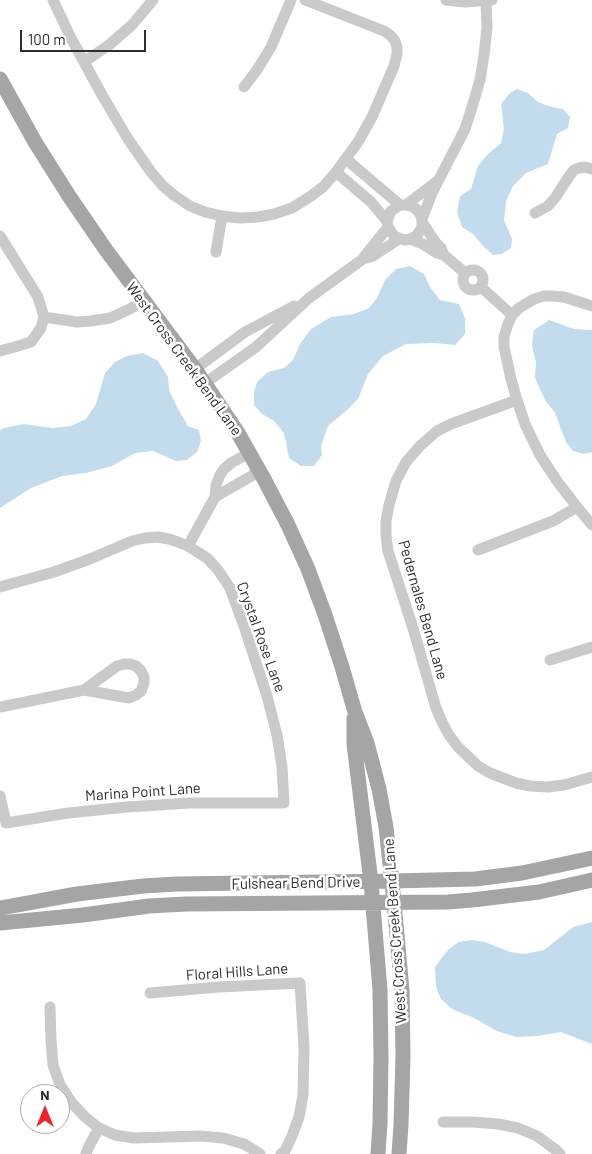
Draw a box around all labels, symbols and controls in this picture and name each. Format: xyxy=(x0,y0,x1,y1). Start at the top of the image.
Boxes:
scale bar xyxy=(22,20,149,52)
text: 100 m xyxy=(28,30,66,48)
street label: West Cross Creek Bend Lane xyxy=(122,279,246,439)
street label: Pedernales Bend Lane xyxy=(394,538,452,682)
street label: Crystal Rose Lane xyxy=(233,579,289,695)
street label: Marina Point Lane xyxy=(85,779,201,805)
street label: West Cross Creek Bend Lane xyxy=(380,838,410,1024)
street label: Fulshear Bend Drive xyxy=(231,873,361,893)
street label: Floral Hills Lane xyxy=(185,959,289,985)
north arrow xyxy=(20,1084,70,1134)
text: N xyxy=(40,1086,50,1103)

